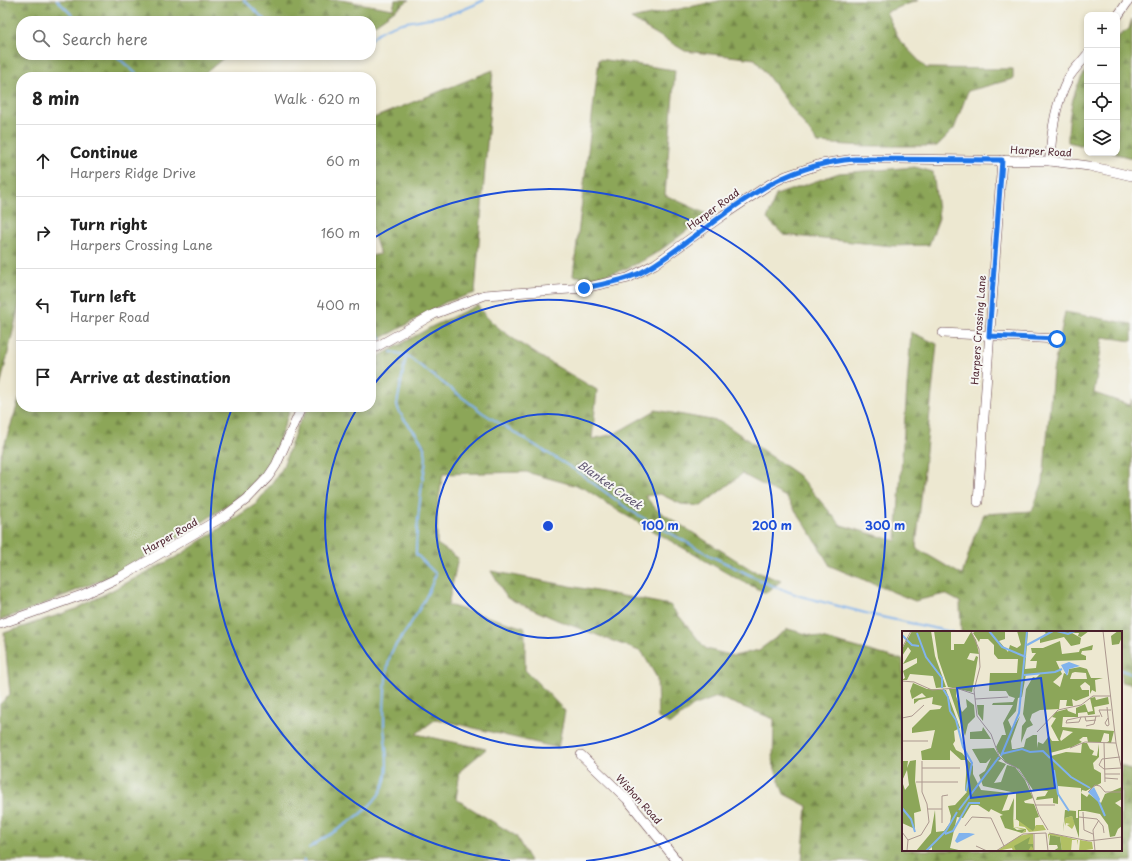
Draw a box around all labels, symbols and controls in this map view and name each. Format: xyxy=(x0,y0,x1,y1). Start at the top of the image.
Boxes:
map controls xyxy=(1084,12,1120,156)
button: + xyxy=(1084,12,1120,48)
search box xyxy=(16,16,376,60)
icon: search xyxy=(30,27,52,49)
text: Search here xyxy=(62,27,148,50)
button: − xyxy=(1084,48,1120,84)
button: locate xyxy=(1084,84,1120,120)
text: 8 min xyxy=(32,85,80,111)
text: Walk · 620 m xyxy=(274,89,360,108)
button: layers xyxy=(1084,120,1120,156)
text: Continue xyxy=(70,140,138,163)
street label: Harper Road xyxy=(1010,141,1072,160)
icon: ahead xyxy=(32,150,54,172)
text: 60 m xyxy=(326,151,360,170)
text: Harpers Ridge Drive xyxy=(70,163,196,182)
street label: Harper Road xyxy=(683,184,742,233)
text: Turn right xyxy=(70,212,147,235)
icon: right xyxy=(32,222,54,244)
text: 160 m xyxy=(321,223,360,242)
text: Harpers Crossing Lane xyxy=(70,235,213,254)
street label: Harpers Crossing Lane xyxy=(966,274,989,385)
route end xyxy=(575,279,593,297)
text: Turn left xyxy=(70,284,136,307)
icon: left xyxy=(32,294,54,316)
text: 400 m xyxy=(317,295,360,314)
text: Harper Road xyxy=(70,307,150,326)
route start xyxy=(1048,330,1066,348)
text: Arrive at destination xyxy=(70,365,231,388)
icon: arrive xyxy=(32,366,54,388)
water label: Blanket Creek xyxy=(574,456,647,514)
street label: Harper Road xyxy=(139,514,200,557)
text: 100 m xyxy=(641,516,679,534)
text: 200 m xyxy=(752,516,792,534)
text: 300 m xyxy=(865,516,905,534)
centre of rings xyxy=(541,519,555,533)
inset map xyxy=(902,631,1122,851)
street label: Wishon Road xyxy=(613,770,666,827)

